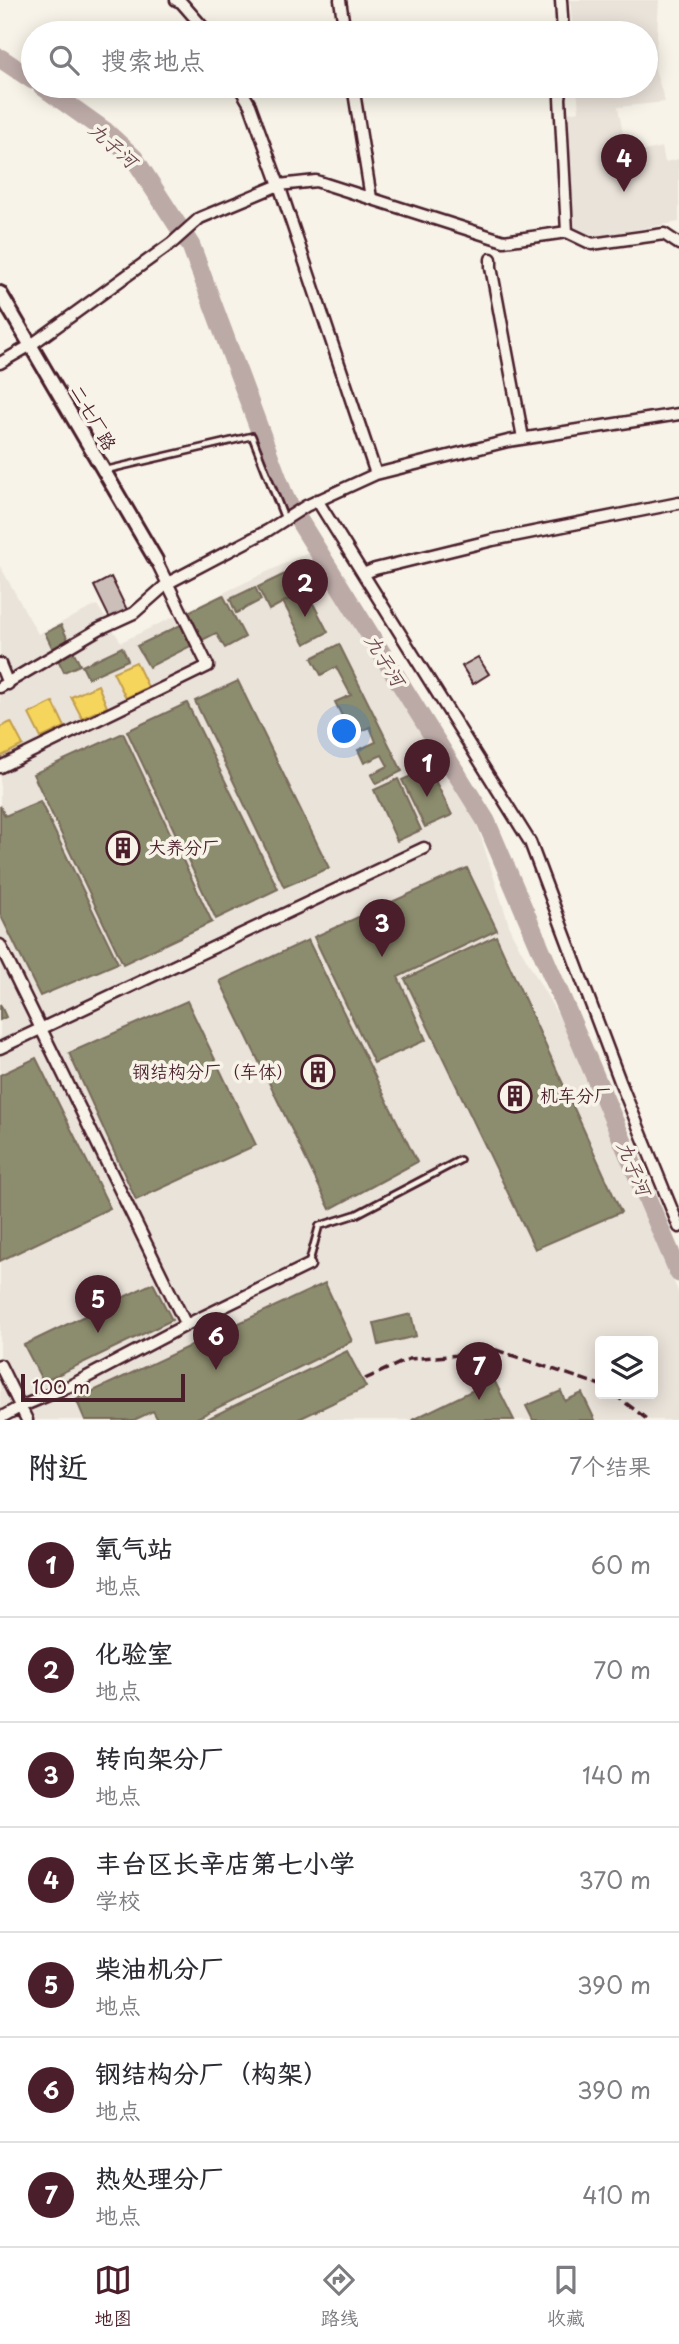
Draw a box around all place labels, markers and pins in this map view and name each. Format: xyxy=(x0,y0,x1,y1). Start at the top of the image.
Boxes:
pin: 4 xyxy=(601,134,647,192)
pin: 2 xyxy=(282,559,328,617)
pin: 1 xyxy=(404,739,450,797)
building icon: 大养分厂 xyxy=(104,829,142,867)
place label: 大养分厂 xyxy=(148,833,220,860)
pin: 3 xyxy=(359,899,405,957)
building icon: 钢结构分厂（车体） xyxy=(299,1053,337,1091)
place label: 钢结构分厂（车体） xyxy=(132,1057,294,1084)
building icon: 机车分厂 xyxy=(496,1077,534,1115)
place label: 机车分厂 xyxy=(540,1081,612,1108)
pin: 5 xyxy=(75,1275,121,1333)
pin: 6 xyxy=(193,1312,239,1370)
pin: 7 xyxy=(456,1342,502,1400)

